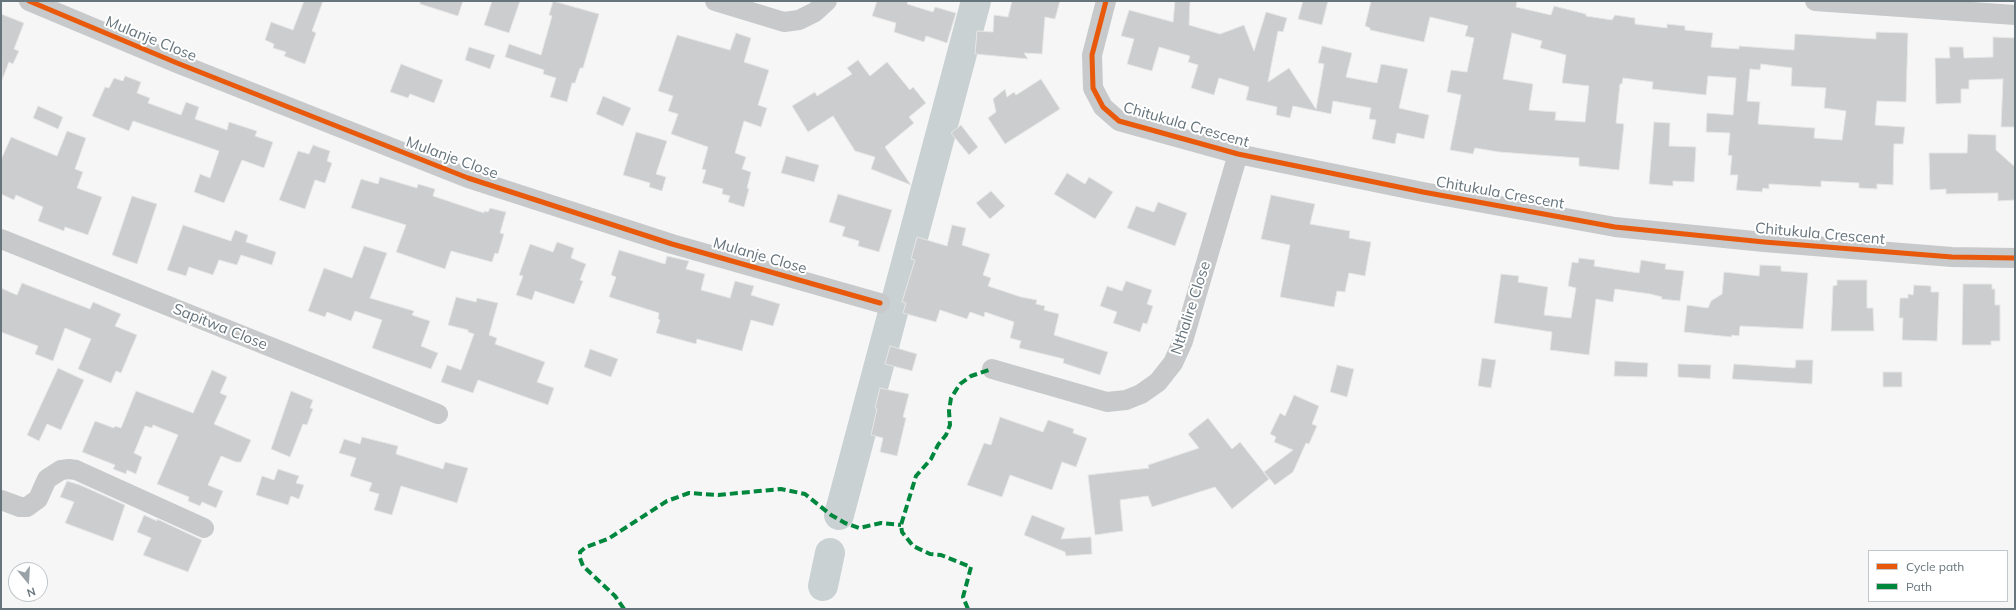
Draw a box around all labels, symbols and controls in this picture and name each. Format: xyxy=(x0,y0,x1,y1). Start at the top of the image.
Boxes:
street label: Mulanje Close xyxy=(103,13,199,65)
street label: Chitukula Crescent xyxy=(1121,98,1251,152)
street label: Mulanje Close xyxy=(404,133,500,183)
street label: Chitukula Crescent xyxy=(1434,173,1566,213)
street label: Chitukula Crescent xyxy=(1754,219,1886,249)
street label: Mulanje Close xyxy=(711,234,809,278)
street label: Nthalire Close xyxy=(1167,259,1215,357)
street label: Sapitwa Close xyxy=(170,300,270,354)
legend xyxy=(1868,550,2008,602)
text: Cycle path xyxy=(1906,559,1964,574)
north arrow xyxy=(8,562,48,602)
text: Path xyxy=(1906,579,1932,594)
text: N xyxy=(25,585,38,600)

